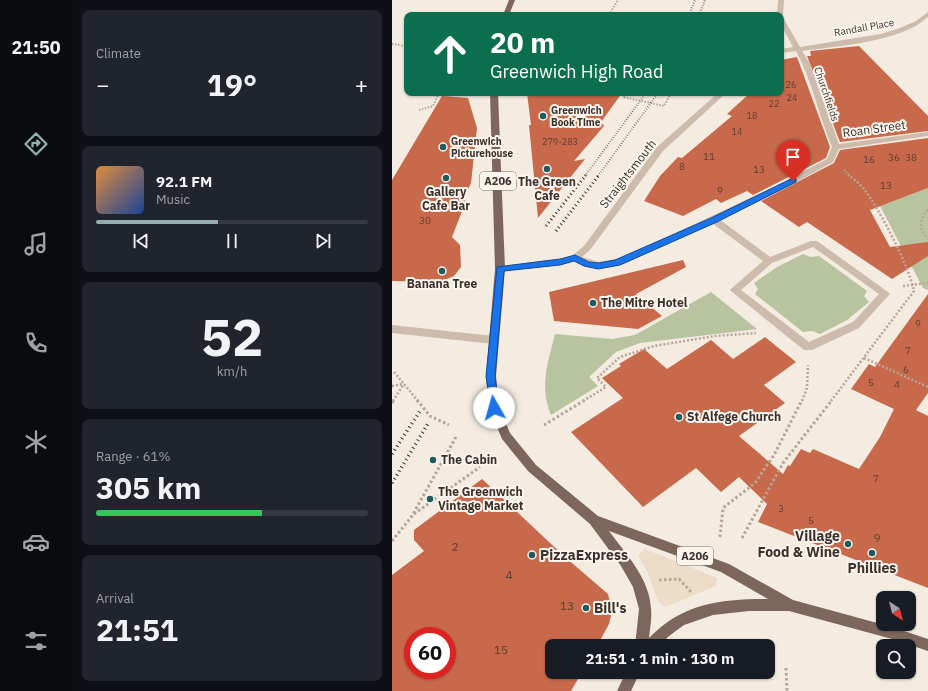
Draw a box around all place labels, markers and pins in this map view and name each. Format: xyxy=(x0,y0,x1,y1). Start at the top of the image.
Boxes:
place label: Greenwich Book Time xyxy=(551,104,602,129)
marker: Greenwich Book Time xyxy=(538,111,548,121)
place label: Greenwich Picturehouse xyxy=(451,135,514,160)
pin xyxy=(776,140,810,181)
marker: Greenwich Picturehouse xyxy=(438,142,448,152)
marker: The Green Cafe xyxy=(542,164,552,174)
marker: Gallery Cafe Bar xyxy=(441,173,451,183)
place label: The Green Cafe xyxy=(518,174,576,203)
place label: Gallery Cafe Bar xyxy=(422,184,470,213)
marker: Banana Tree xyxy=(437,266,447,276)
place label: Banana Tree xyxy=(407,276,477,291)
place label: The Mitre Hotel xyxy=(601,295,688,310)
marker: The Mitre Hotel xyxy=(588,298,598,308)
place label: St Alfege Church xyxy=(687,409,781,424)
marker: St Alfege Church xyxy=(674,412,684,422)
place label: The Cabin xyxy=(441,452,497,467)
marker: The Cabin xyxy=(428,455,438,465)
place label: The Greenwich Vintage Market xyxy=(438,484,524,513)
marker: The Greenwich Vintage Market xyxy=(425,494,435,504)
place label: Village Food & Wine xyxy=(757,527,840,561)
marker: Village Food & Wine xyxy=(843,539,853,549)
place label: PizzaExpress xyxy=(540,546,628,564)
marker: Phillies xyxy=(867,548,877,558)
marker: PizzaExpress xyxy=(527,550,537,560)
place label: Phillies xyxy=(848,559,896,577)
place label: Bill's xyxy=(594,599,627,617)
marker: Bill's xyxy=(581,603,591,613)

